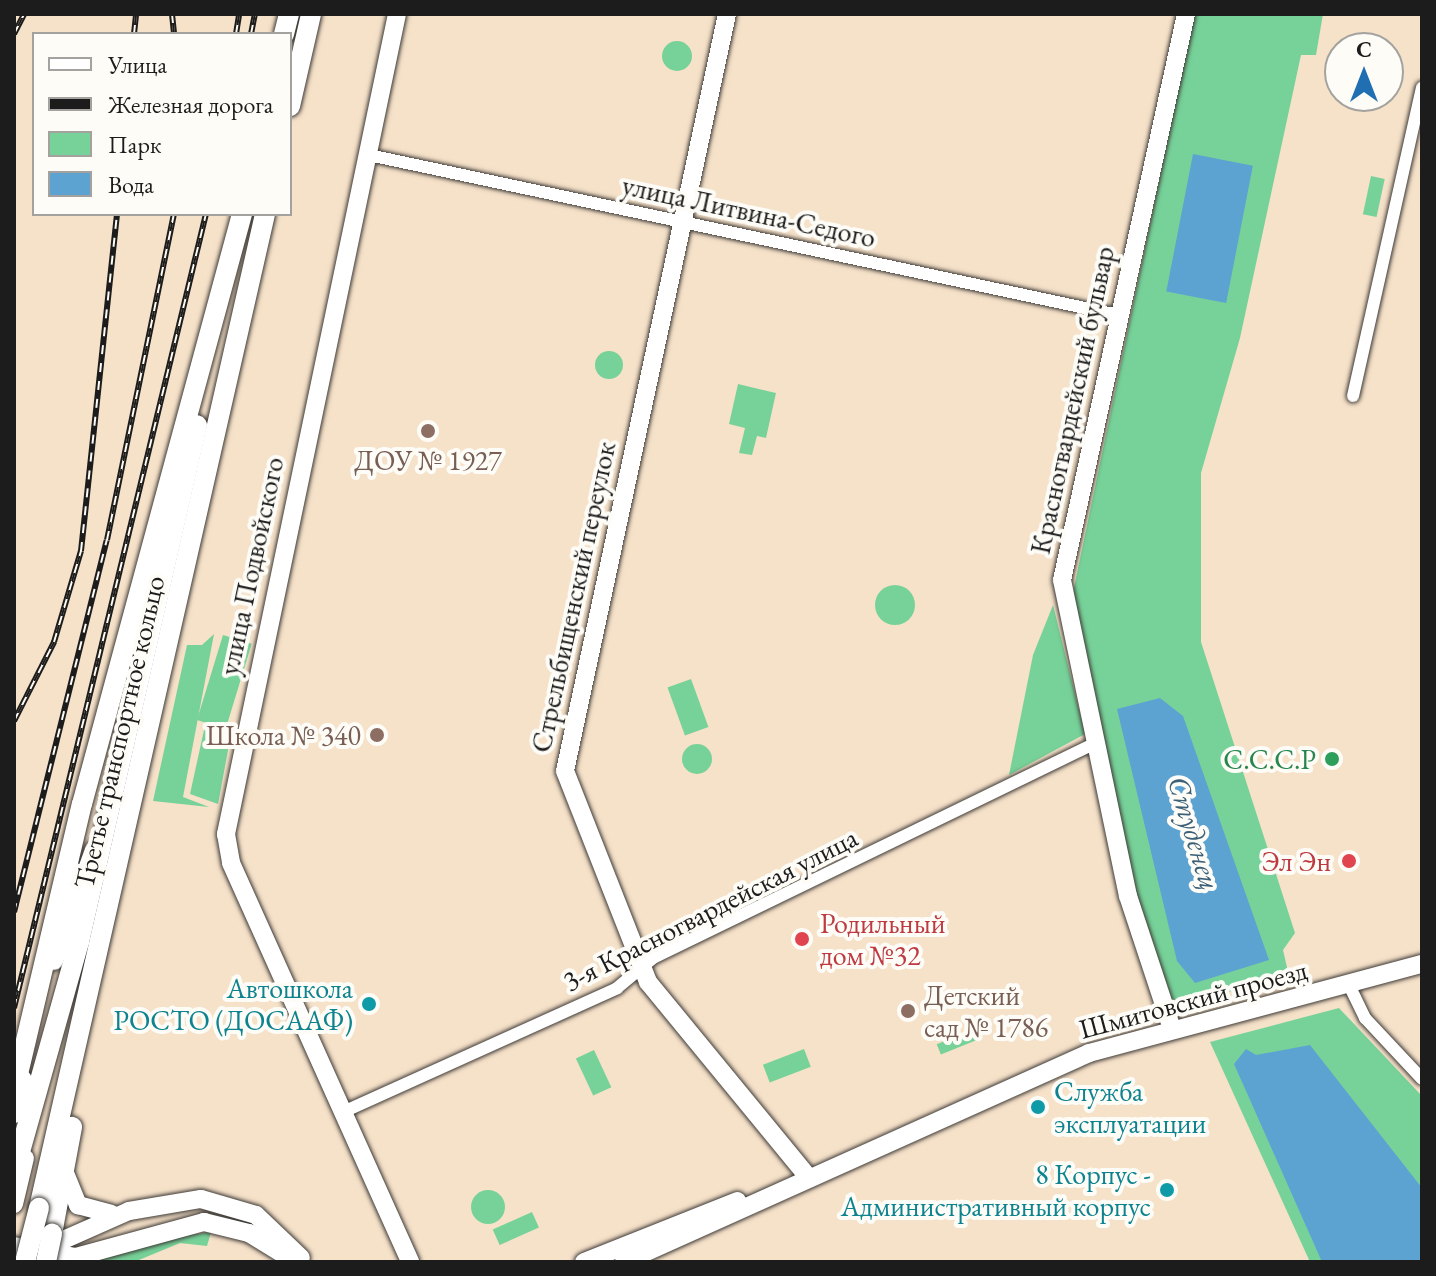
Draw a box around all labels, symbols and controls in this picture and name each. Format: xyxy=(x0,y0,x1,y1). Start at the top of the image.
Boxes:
legend xyxy=(32,32,292,216)
north arrow xyxy=(1324,32,1404,112)
text: С xyxy=(1356,35,1372,64)
text: Улица xyxy=(108,49,167,80)
text: Железная дорога xyxy=(108,89,273,120)
text: Парк xyxy=(108,129,161,160)
street label: улица Литвина-Седого xyxy=(619,168,879,254)
text: Вода xyxy=(108,169,154,200)
street label: Красногвардейский бульвар xyxy=(1023,243,1121,557)
marker: ДОУ № 1927 xyxy=(419,422,437,440)
street label: Стрельбищенский переулок xyxy=(524,439,622,755)
place label: ДОУ № 1927 xyxy=(354,443,502,477)
street label: улица Подвойского xyxy=(211,454,291,678)
street label: Третье транспортное кольцо xyxy=(67,572,171,892)
place label: Школа № 340 xyxy=(206,718,361,752)
marker: Школа № 340 xyxy=(368,726,386,744)
place label: С.С.С.Р xyxy=(1223,742,1316,776)
marker: С.С.С.Р xyxy=(1323,750,1341,768)
water label: Студенец xyxy=(1160,772,1228,894)
street label: 3-я Красногвардейская улица xyxy=(557,820,863,998)
place label: Эл Эн xyxy=(1262,844,1331,878)
marker: Эл Эн xyxy=(1338,850,1360,872)
place label: Родильный дом №32 xyxy=(820,906,946,972)
marker: Родильный дом №32 xyxy=(791,928,813,950)
street label: Шмитовский проезд xyxy=(1075,952,1311,1046)
place label: Автошкола РОСТО (ДОСААФ) xyxy=(114,971,353,1037)
place label: Детский сад № 1786 xyxy=(924,978,1048,1044)
marker: Автошкола РОСТО (ДОСААФ) xyxy=(360,995,378,1013)
marker: Детский сад № 1786 xyxy=(899,1002,917,1020)
place label: Служба эксплуатации xyxy=(1054,1074,1206,1140)
marker: Служба эксплуатации xyxy=(1029,1098,1047,1116)
place label: 8 Корпус - Административный корпус xyxy=(841,1157,1151,1223)
marker: 8 Корпус - Административный корпус xyxy=(1158,1181,1176,1199)

